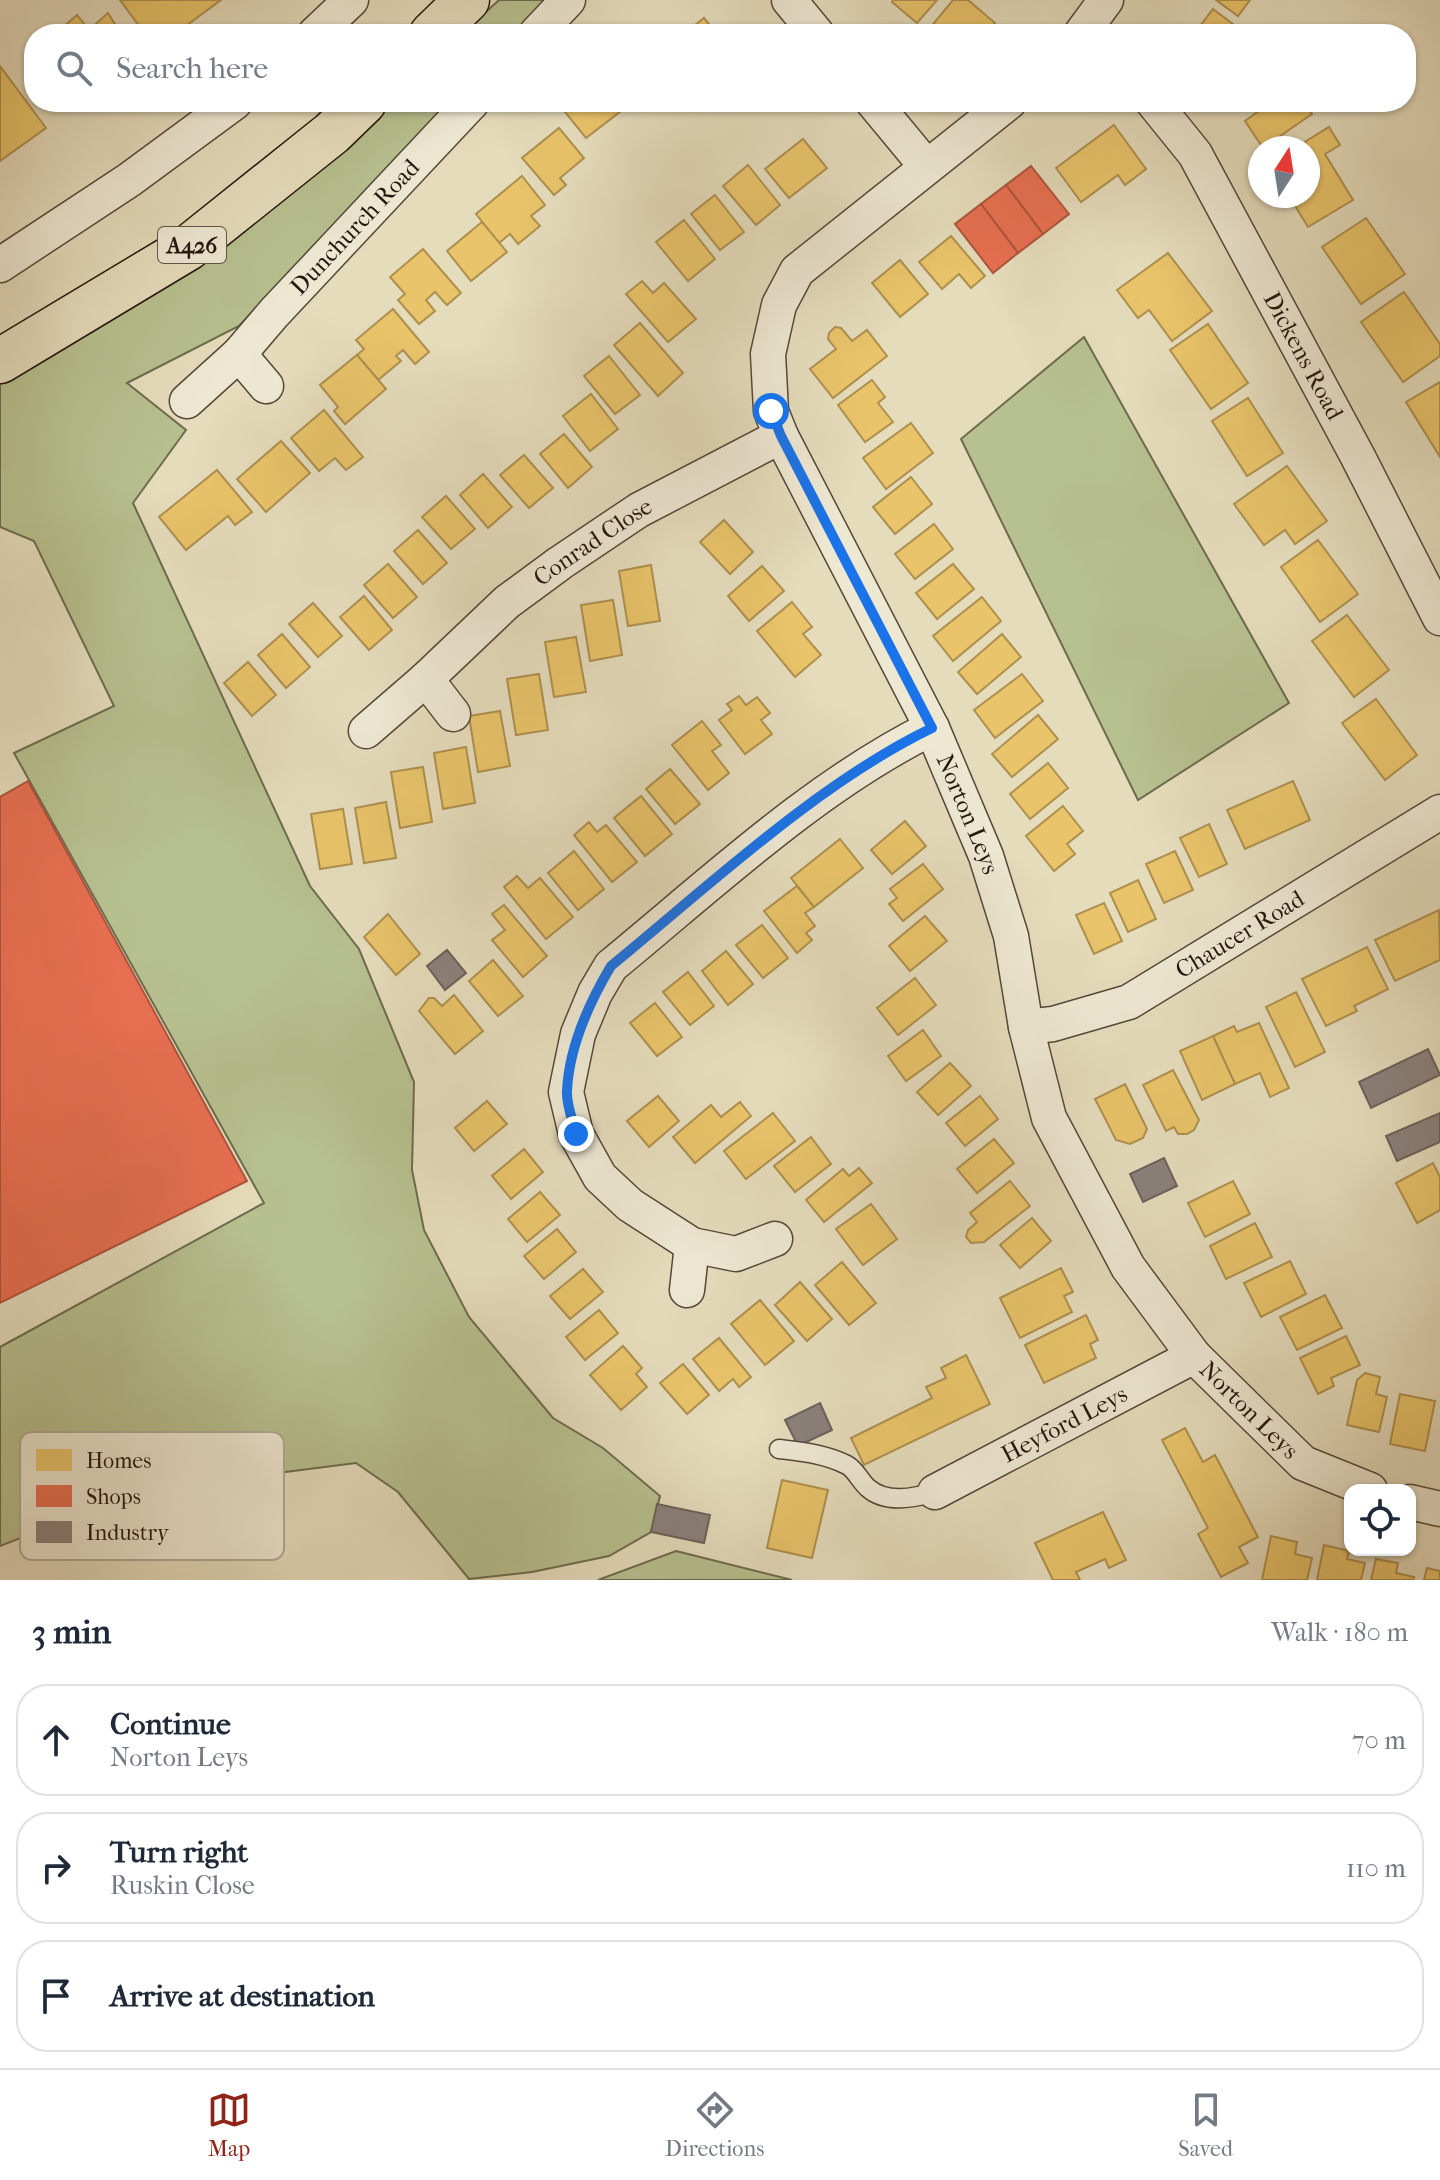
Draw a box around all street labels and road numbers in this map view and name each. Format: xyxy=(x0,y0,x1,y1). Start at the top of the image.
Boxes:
street label: Dunchurch Road xyxy=(284,153,426,301)
road number: A426 xyxy=(158,227,226,263)
street label: Dickens Road xyxy=(1258,287,1350,425)
street label: Conrad Close xyxy=(528,492,657,592)
street label: Norton Leys xyxy=(931,750,1005,878)
street label: Chaucer Road xyxy=(1170,884,1310,984)
street label: Norton Leys xyxy=(1194,1355,1304,1465)
street label: Heyford Leys xyxy=(997,1380,1132,1469)

